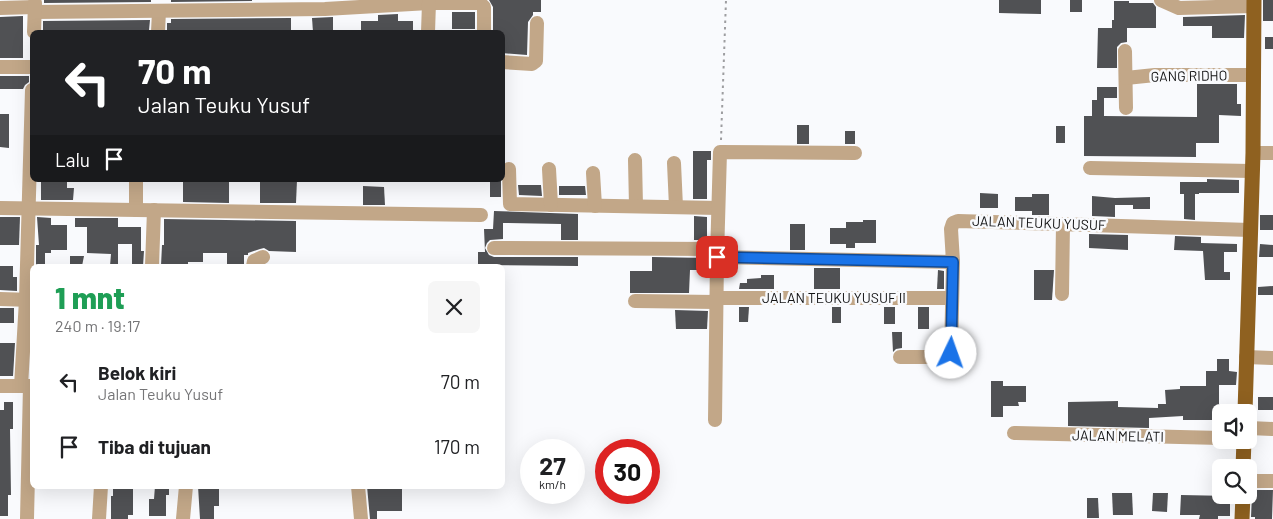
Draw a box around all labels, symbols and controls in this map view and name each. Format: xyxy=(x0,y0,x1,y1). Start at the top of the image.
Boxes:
text: 70 m xyxy=(138,49,212,91)
icon: left xyxy=(55,50,120,115)
street label: GANG RIDHO xyxy=(1151,66,1227,85)
text: Jalan Teuku Yusuf xyxy=(138,91,310,117)
icon: arrive xyxy=(100,145,128,173)
text: Lalu xyxy=(55,148,90,171)
street label: JALAN TEUKU YUSUF xyxy=(972,212,1106,233)
pin xyxy=(696,236,738,278)
icon: arrive xyxy=(703,243,731,271)
text: 1 mnt xyxy=(55,279,125,315)
button: close xyxy=(428,281,480,333)
street label: JALAN TEUKU YUSUF II xyxy=(762,289,906,306)
text: 240 m · 19:17 xyxy=(55,316,140,335)
position arrow xyxy=(924,326,976,378)
text: Belok kiri xyxy=(98,361,176,384)
icon: left xyxy=(55,368,83,396)
text: 70 m xyxy=(441,370,480,393)
text: Jalan Teuku Yusuf xyxy=(98,384,223,403)
map controls xyxy=(1212,404,1257,504)
button: sound xyxy=(1212,404,1257,449)
street label: JALAN MELATI xyxy=(1072,426,1164,445)
icon: arrive xyxy=(55,433,83,461)
text: Tiba di tujuan xyxy=(98,435,211,458)
text: 170 m xyxy=(434,435,480,458)
speed limit sign: 30 xyxy=(595,439,660,504)
text: 27 xyxy=(539,450,566,480)
button: search xyxy=(1212,459,1257,504)
text: km/h xyxy=(539,477,566,491)

